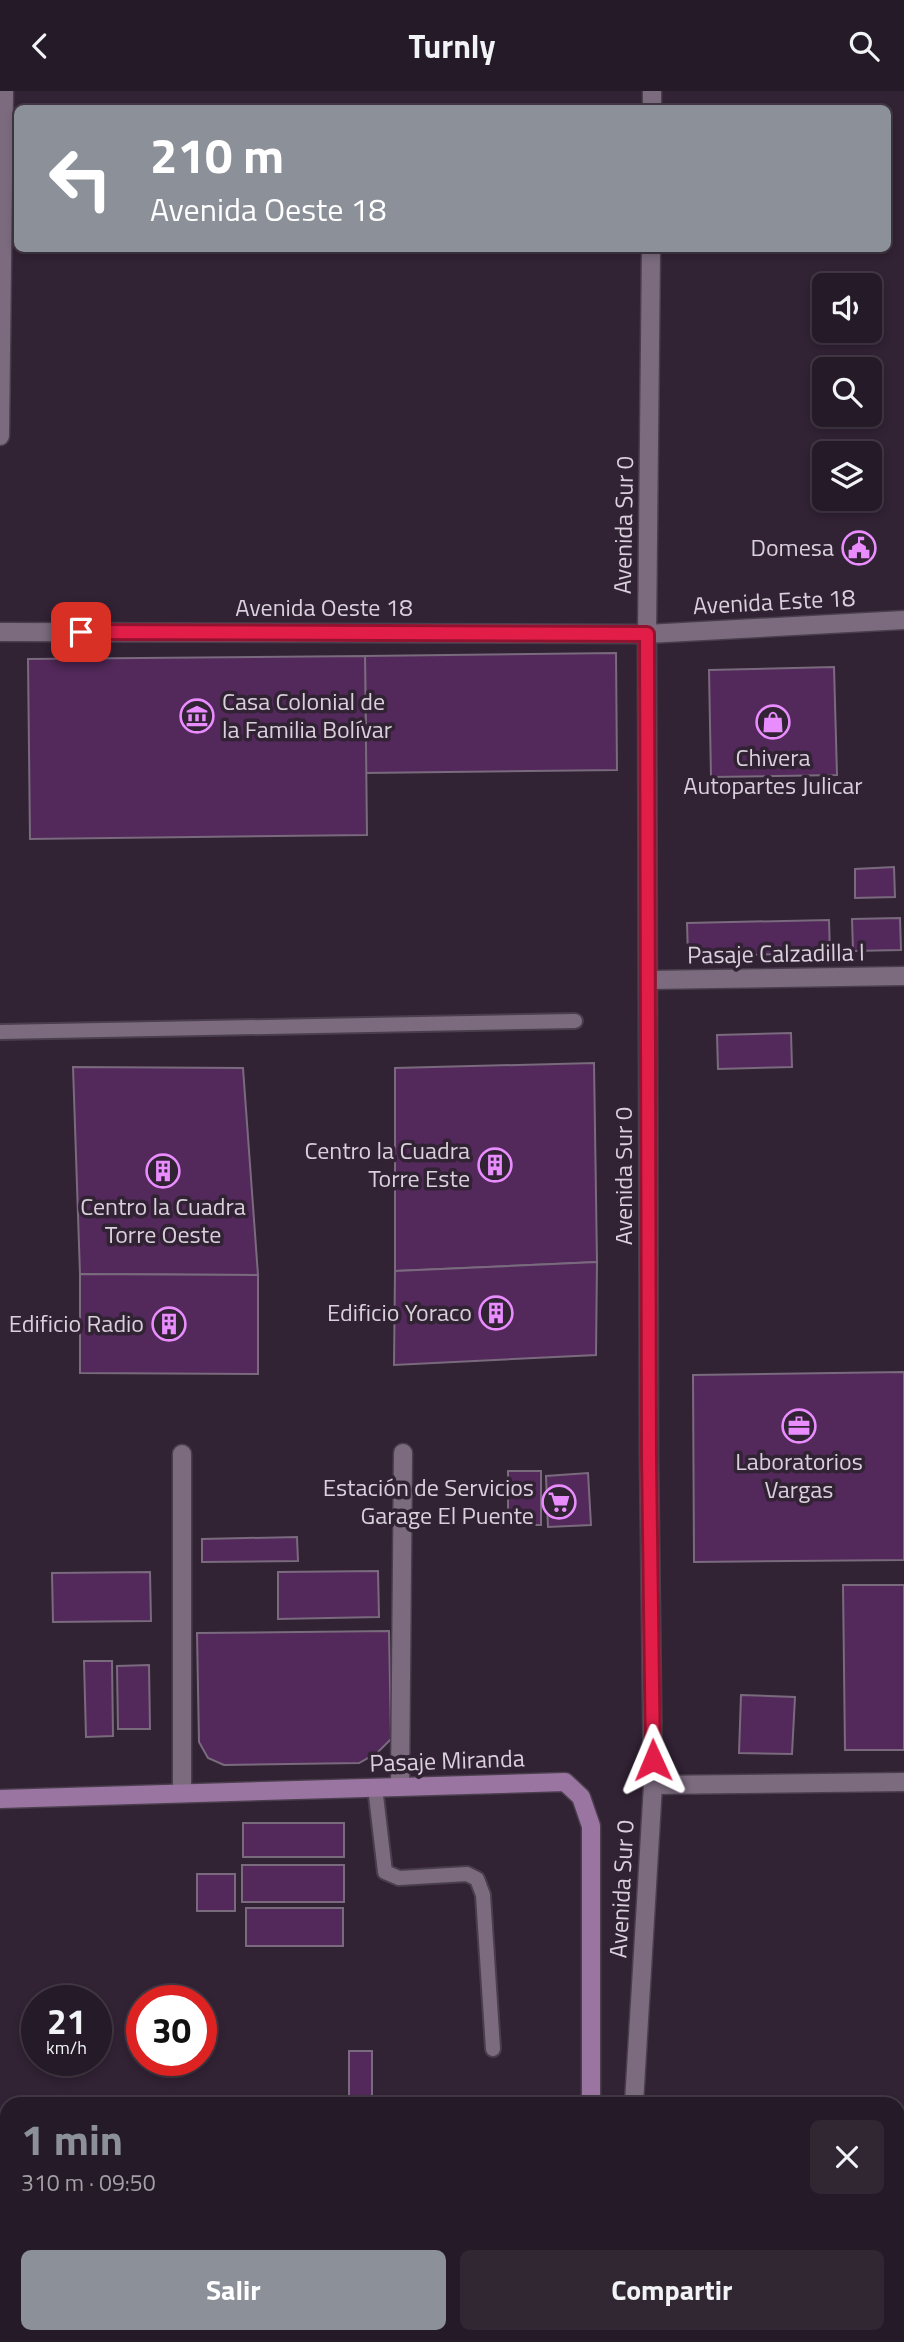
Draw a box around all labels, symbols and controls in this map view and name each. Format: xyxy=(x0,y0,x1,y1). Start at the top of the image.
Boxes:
text: Turnly xyxy=(408,22,496,70)
icon: back xyxy=(21,27,59,65)
icon: search xyxy=(845,27,883,65)
text: 210 m xyxy=(150,117,284,192)
icon: left xyxy=(35,133,126,224)
text: Avenida Oeste 18 xyxy=(150,185,386,233)
map controls xyxy=(812,273,882,511)
button: sound xyxy=(812,273,882,343)
button: search xyxy=(812,357,882,427)
button: layers xyxy=(812,441,882,511)
street label: Avenida Sur 0 xyxy=(604,456,642,594)
place label: Domesa xyxy=(750,529,834,565)
public building icon: Domesa xyxy=(840,529,878,567)
street label: Avenida Este 18 xyxy=(692,579,856,623)
street label: Avenida Oeste 18 xyxy=(235,589,413,625)
pin xyxy=(51,602,111,662)
icon: arrive xyxy=(62,613,100,651)
place label: Casa Colonial de la Familia Bolívar xyxy=(222,683,392,747)
museum icon: Casa Colonial de la Familia Bolívar xyxy=(178,697,216,735)
shop icon: Chivera Autopartes Julicar xyxy=(754,703,792,741)
place label: Chivera Autopartes Julicar xyxy=(683,739,863,803)
street label: Pasaje Calzadilla I xyxy=(687,933,865,973)
street label: Avenida Sur 0 xyxy=(605,1107,641,1245)
place label: Centro la Cuadra Torre Este xyxy=(304,1132,470,1196)
building icon: Centro la Cuadra Torre Este xyxy=(476,1146,514,1184)
building icon: Centro la Cuadra Torre Oeste xyxy=(144,1152,182,1190)
place label: Centro la Cuadra Torre Oeste xyxy=(80,1188,246,1252)
place label: Edificio Yoraco xyxy=(327,1294,472,1330)
building icon: Edificio Yoraco xyxy=(477,1294,515,1332)
place label: Edificio Radio xyxy=(9,1305,144,1341)
building icon: Edificio Radio xyxy=(150,1305,188,1343)
office icon: Laboratorios Vargas xyxy=(780,1407,818,1445)
place label: Laboratorios Vargas xyxy=(735,1443,863,1507)
place label: Estación de Servicios Garage El Puente xyxy=(323,1469,534,1533)
supermarket icon: Estación de Servicios Garage El Puente xyxy=(540,1483,578,1521)
position arrow xyxy=(616,1723,690,1797)
street label: Pasaje Miranda xyxy=(369,1739,525,1781)
street label: Avenida Sur 0 xyxy=(599,1819,643,1959)
speed limit sign: 30 xyxy=(126,1985,217,2076)
text: 21 xyxy=(47,1994,86,2048)
text: km/h xyxy=(46,2034,87,2061)
text: 1 min xyxy=(21,2107,123,2171)
button: close xyxy=(810,2120,884,2194)
text: 310 m · 09:50 xyxy=(21,2165,156,2200)
button: Salir xyxy=(21,2250,446,2330)
button: Compartir xyxy=(460,2250,884,2330)

